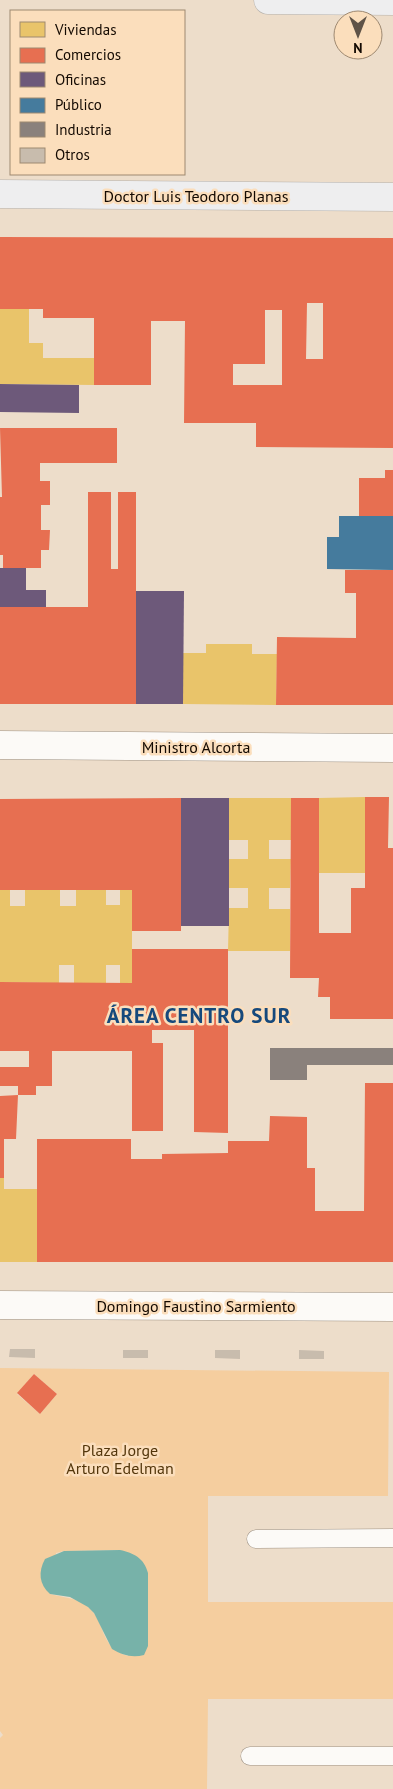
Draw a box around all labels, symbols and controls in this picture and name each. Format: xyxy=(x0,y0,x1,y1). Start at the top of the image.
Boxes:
legend xyxy=(10,10,185,175)
north arrow xyxy=(333,10,383,60)
text: Viviendas xyxy=(54,20,116,39)
text: N xyxy=(353,39,363,57)
text: Comercios xyxy=(55,45,121,64)
text: Oficinas xyxy=(55,70,106,89)
text: Público xyxy=(55,95,102,114)
text: Industria xyxy=(55,120,112,139)
text: Otros xyxy=(55,145,90,164)
street label: Doctor Luis Teodoro Planas xyxy=(104,186,289,206)
street label: Ministro Alcorta xyxy=(142,737,250,757)
district label: ÁREA CENTRO SUR xyxy=(107,1002,291,1029)
street label: Domingo Faustino Sarmiento xyxy=(96,1296,296,1316)
park label: Plaza Jorge Arturo Edelman xyxy=(66,1440,174,1478)

